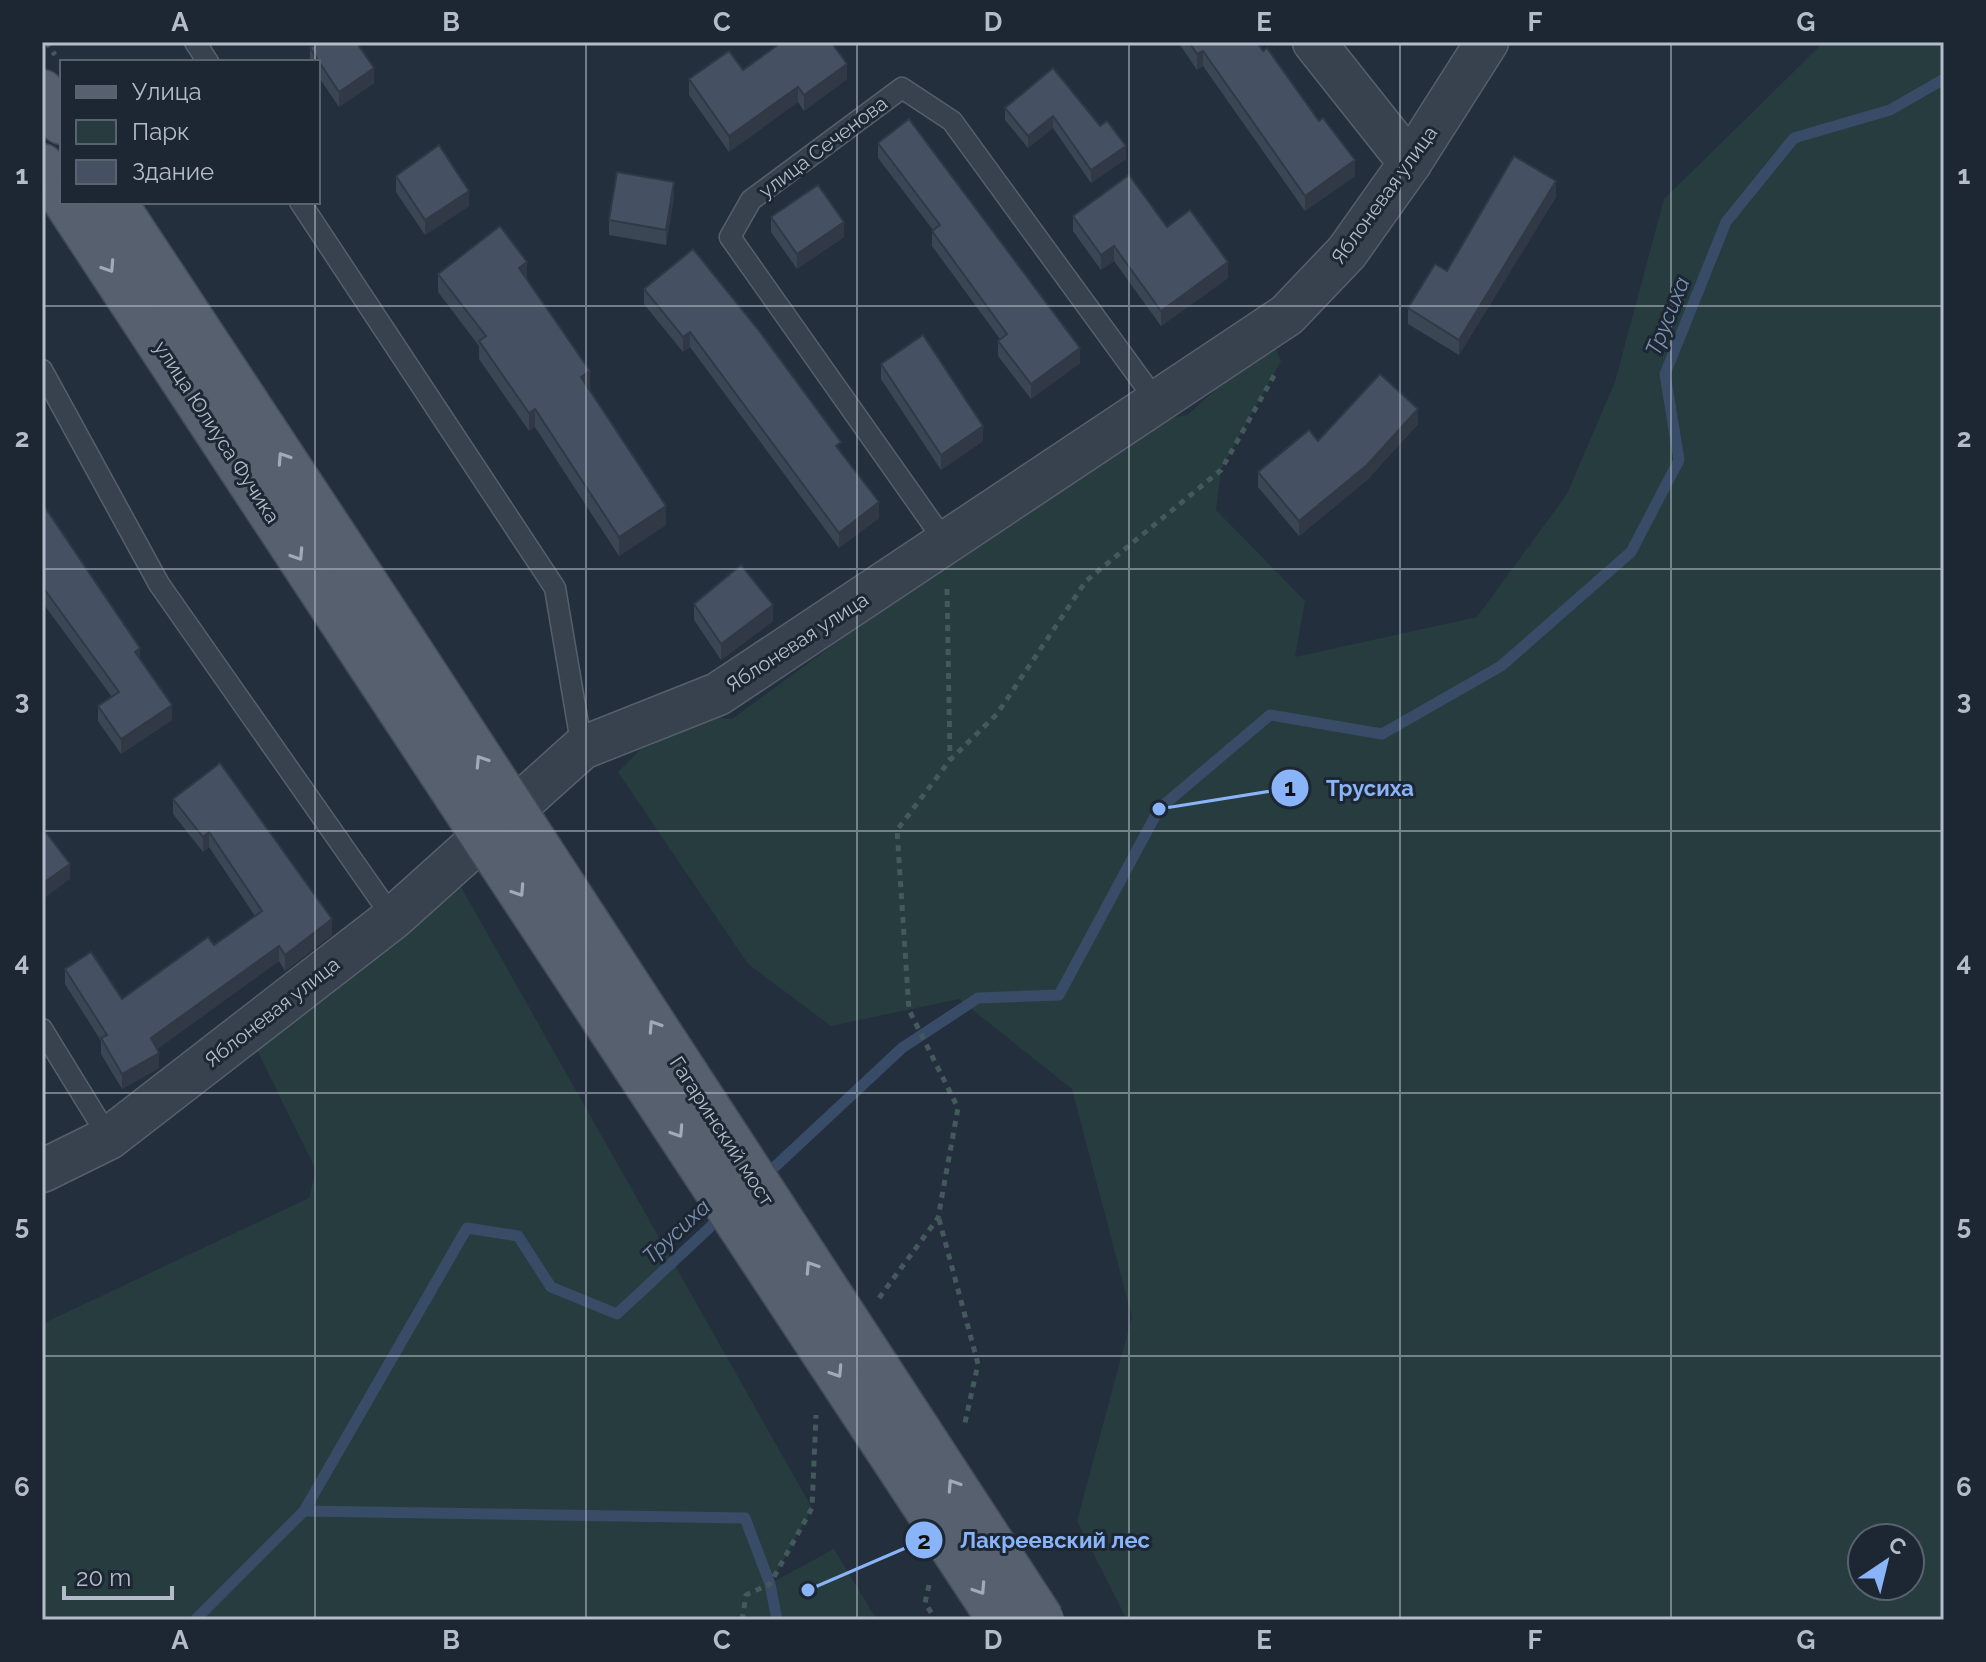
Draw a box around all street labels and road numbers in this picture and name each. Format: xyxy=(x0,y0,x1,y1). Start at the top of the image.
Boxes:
street label: улица Сеченова xyxy=(754,91,892,203)
street label: Яблоневая улица xyxy=(1326,121,1442,269)
street label: улица Юлиуса Фучика xyxy=(149,336,285,528)
street label: Яблоневая улица xyxy=(721,587,873,697)
street label: Яблоневая улица xyxy=(200,952,344,1072)
street label: Гагаринский мост xyxy=(665,1052,779,1210)

